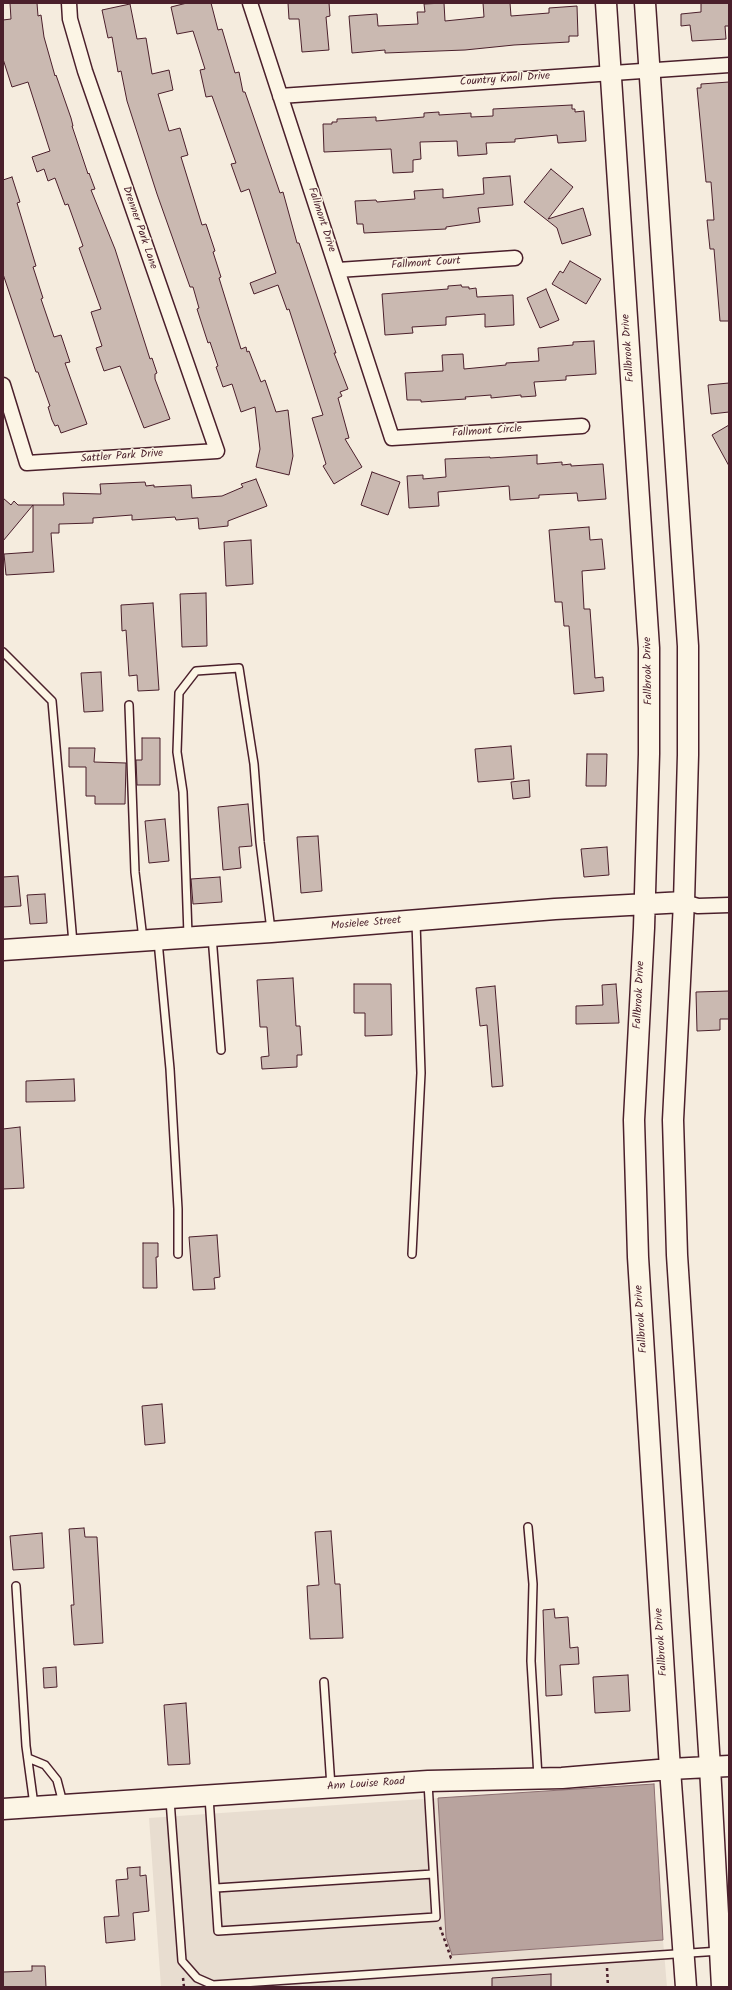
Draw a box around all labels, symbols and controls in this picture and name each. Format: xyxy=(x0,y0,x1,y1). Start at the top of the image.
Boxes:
street label: Country Knoll Drive xyxy=(460,70,550,90)
street label: Drenner Park Lane xyxy=(119,185,159,271)
street label: Fallmont Drive xyxy=(304,186,338,254)
street label: Fallmont Court xyxy=(391,255,461,273)
street label: Fallbrook Drive xyxy=(620,314,638,382)
street label: Fallmont Circle xyxy=(452,423,522,441)
street label: Sattler Park Drive xyxy=(80,448,164,466)
street label: Fallbrook Drive xyxy=(642,637,656,705)
street label: Mosielee Street xyxy=(330,914,402,934)
street label: Fallbrook Drive xyxy=(632,961,648,1029)
street label: Fallbrook Drive xyxy=(633,1285,651,1353)
street label: Fallbrook Drive xyxy=(653,1608,671,1676)
street label: Ann Louise Road xyxy=(327,1776,405,1794)

